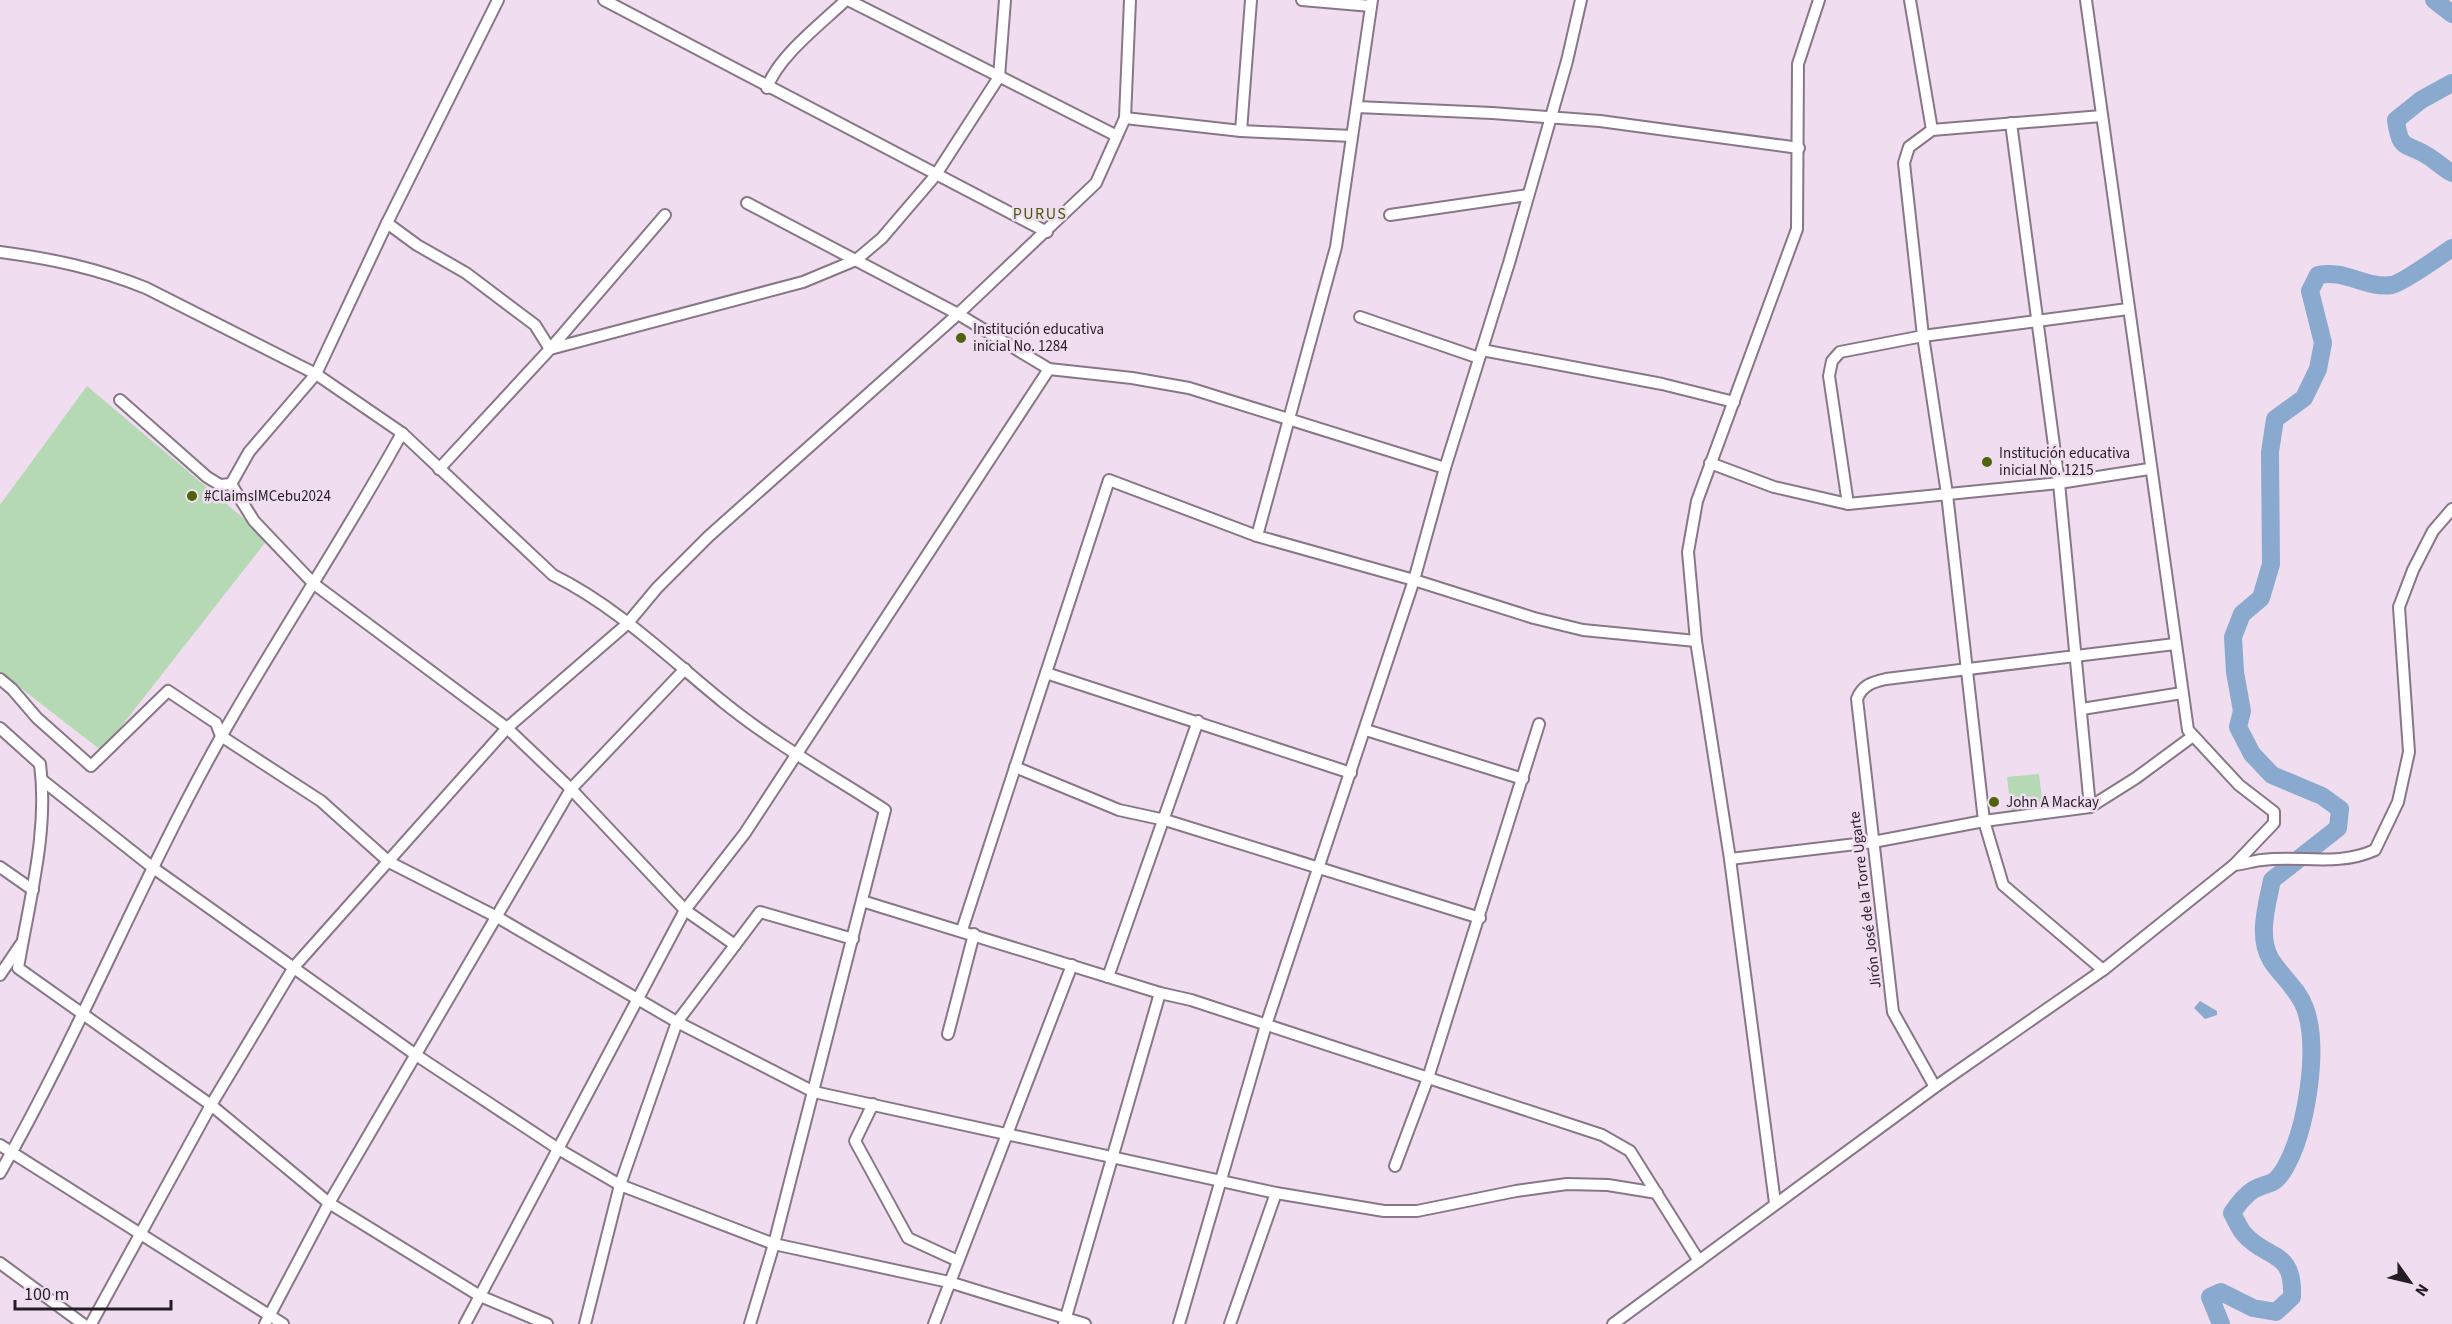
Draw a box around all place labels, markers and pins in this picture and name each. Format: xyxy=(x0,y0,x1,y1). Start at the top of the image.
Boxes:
place label: Institución educativa inicial No. 1284 xyxy=(973,319,1104,357)
marker: Institución educativa inicial No. 1284 xyxy=(954,331,968,345)
place label: Institución educativa inicial No. 1215 xyxy=(1999,443,2130,481)
marker: Institución educativa inicial No. 1215 xyxy=(1980,455,1994,469)
place label: #ClaimsIMCebu2024 xyxy=(204,486,331,507)
marker: #ClaimsIMCebu2024 xyxy=(185,489,199,503)
place label: John A Mackay xyxy=(2006,792,2099,813)
marker: John A Mackay xyxy=(1987,795,2001,809)

